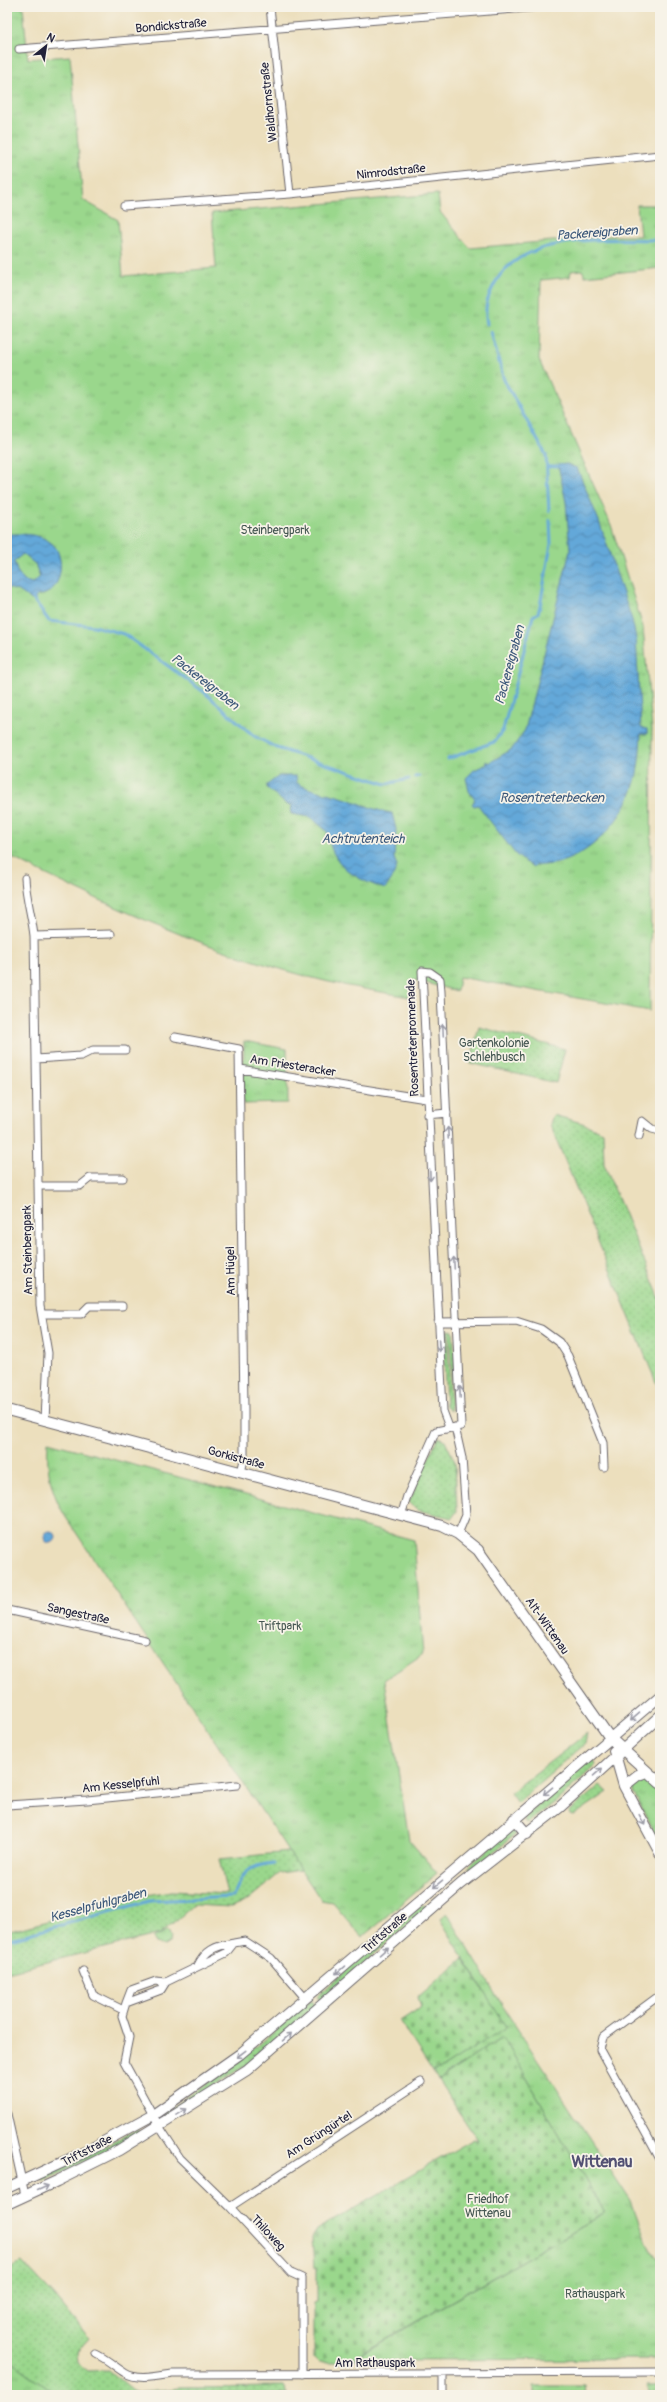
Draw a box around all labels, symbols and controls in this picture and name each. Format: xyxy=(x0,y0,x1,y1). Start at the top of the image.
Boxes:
street label: Bondickstraße xyxy=(135,15,207,37)
north arrow xyxy=(26,26,66,66)
text: N xyxy=(44,30,58,46)
street label: Waldhornstraße xyxy=(257,61,281,143)
street label: Nimrodstraße xyxy=(356,161,426,183)
water label: Packereigraben xyxy=(556,222,639,244)
park label: Steinbergpark xyxy=(240,523,310,538)
water label: Packereigraben xyxy=(492,623,528,706)
water label: Packereigraben xyxy=(168,651,242,714)
water label: Rosentreterbecken xyxy=(500,790,605,806)
water label: Achtrutenteich xyxy=(322,831,405,847)
street label: Rosentreterpromenade xyxy=(403,979,423,1097)
one-way arrow xyxy=(439,1024,447,1037)
park label: Gartenkolonie Schlehbusch xyxy=(459,1036,529,1065)
street label: Am Priesteracker xyxy=(249,1052,338,1080)
one-way arrow xyxy=(444,1127,451,1140)
one-way arrow xyxy=(427,1168,434,1181)
street label: Am Steinbergpark xyxy=(20,1205,36,1295)
street label: Am Hügel xyxy=(223,1246,239,1296)
one-way arrow xyxy=(451,1257,458,1270)
one-way arrow xyxy=(436,1339,443,1352)
one-way arrow xyxy=(457,1386,464,1399)
street label: Gorkistraße xyxy=(206,1443,266,1473)
street label: Alt-Wittenau xyxy=(522,1594,572,1658)
street label: Sangestraße xyxy=(45,1600,111,1628)
park label: Triftpark xyxy=(259,1619,301,1634)
one-way arrow xyxy=(630,1712,641,1721)
one-way arrow xyxy=(593,1768,603,1777)
street label: Am Kesselpfuhl xyxy=(81,1773,161,1797)
one-way arrow xyxy=(542,1786,553,1795)
one-way arrow xyxy=(639,1813,647,1825)
one-way arrow xyxy=(433,1880,444,1889)
water label: Kesselpfuhlgraben xyxy=(48,1884,149,1926)
street label: Triftstraße xyxy=(359,1909,411,1957)
one-way arrow xyxy=(379,1947,389,1956)
one-way arrow xyxy=(335,1965,345,1974)
one-way arrow xyxy=(281,2032,292,2041)
one-way arrow xyxy=(235,2049,246,2058)
one-way arrow xyxy=(175,2108,187,2116)
street label: Am Grüngürtel xyxy=(283,2108,355,2162)
street label: Triftstraße xyxy=(59,2132,115,2170)
district label: Wittenau xyxy=(571,2152,633,2172)
one-way arrow xyxy=(36,2184,48,2191)
park label: Friedhof Wittenau xyxy=(465,2192,511,2221)
street label: Thiloweg xyxy=(248,2212,288,2254)
park label: Rathauspark xyxy=(565,2287,625,2302)
street label: Am Rathauspark xyxy=(335,2356,415,2371)

